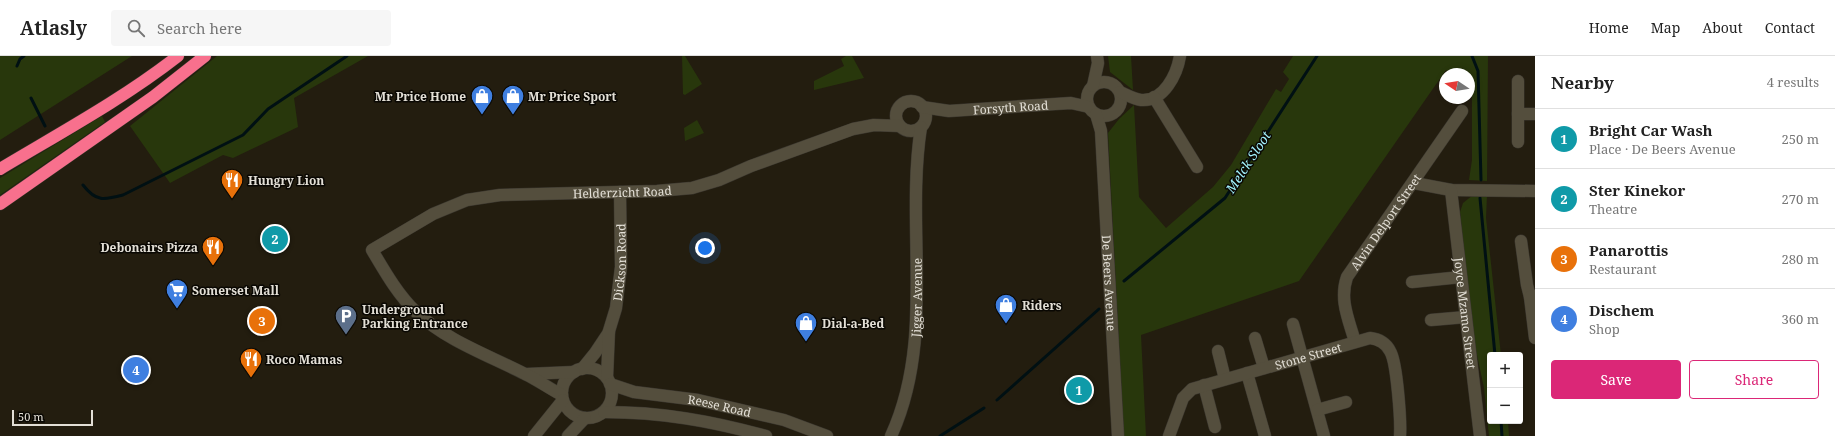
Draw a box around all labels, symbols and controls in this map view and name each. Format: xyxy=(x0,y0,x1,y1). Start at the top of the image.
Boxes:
search box xyxy=(111,10,391,46)
text: Atlasly xyxy=(20,15,87,41)
icon: search xyxy=(125,17,147,39)
text: Search here xyxy=(157,18,242,38)
text: Home xyxy=(1589,18,1629,37)
text: Map xyxy=(1651,18,1680,37)
text: About xyxy=(1702,18,1743,37)
text: Contact xyxy=(1765,18,1815,37)
north arrow xyxy=(1439,68,1475,104)
text: Nearby xyxy=(1551,71,1614,94)
text: 4 results xyxy=(1767,73,1819,91)
shop icon: Mr Price Home xyxy=(469,83,495,116)
shop icon: Mr Price Sport xyxy=(500,83,526,116)
place label: Mr Price Home xyxy=(375,88,466,105)
place label: Mr Price Sport xyxy=(528,88,617,105)
street label: Forsyth Road xyxy=(972,96,1049,118)
text: Bright Car Wash xyxy=(1589,120,1713,140)
water label: Melck Sloot xyxy=(1221,127,1275,197)
text: 1 xyxy=(1560,130,1568,148)
text: 250 m xyxy=(1782,130,1819,148)
text: Place · De Beers Avenue xyxy=(1589,140,1736,158)
restaurant icon: Hungry Lion xyxy=(219,167,245,200)
street label: Alvin Delport Street xyxy=(1346,170,1425,273)
place label: Hungry Lion xyxy=(248,172,324,189)
text: Ster Kinekor xyxy=(1589,180,1685,200)
street label: Helderzicht Road xyxy=(573,181,673,202)
text: 2 xyxy=(1560,190,1568,208)
text: 270 m xyxy=(1782,190,1819,208)
text: Theatre xyxy=(1589,200,1637,218)
street label: Dickson Road xyxy=(608,223,630,302)
pin: 2 xyxy=(262,224,288,254)
restaurant icon: Debonairs Pizza xyxy=(200,234,226,267)
street label: De Beers Avenue xyxy=(1098,235,1121,331)
your location xyxy=(695,238,715,258)
place label: Debonairs Pizza xyxy=(100,239,198,256)
text: Panarottis xyxy=(1589,240,1668,260)
text: 3 xyxy=(1560,250,1568,268)
text: 280 m xyxy=(1782,250,1819,268)
street label: Joyce Mzamo Street xyxy=(1450,255,1481,370)
street label: Jigger Avenue xyxy=(907,258,925,339)
text: Restaurant xyxy=(1589,260,1657,278)
supermarket icon: Somerset Mall xyxy=(164,277,190,310)
place label: Somerset Mall xyxy=(192,282,280,299)
shop icon: Riders xyxy=(993,292,1019,325)
place label: Riders xyxy=(1022,297,1062,314)
text: Dischem xyxy=(1589,300,1654,320)
place label: Underground Parking Entrance xyxy=(362,301,468,332)
parking icon: Underground Parking Entrance xyxy=(333,303,359,336)
pin: 3 xyxy=(249,306,275,336)
shop icon: Dial-a-Bed xyxy=(793,310,819,343)
text: 4 xyxy=(1560,310,1568,328)
text: 360 m xyxy=(1782,310,1819,328)
place label: Dial-a-Bed xyxy=(822,315,884,332)
text: Shop xyxy=(1589,320,1620,338)
street label: Stone Street xyxy=(1273,338,1343,373)
restaurant icon: Roco Mamas xyxy=(238,346,264,379)
place label: Roco Mamas xyxy=(266,351,342,368)
map controls xyxy=(1487,352,1523,424)
button: + xyxy=(1487,352,1523,388)
pin: 4 xyxy=(123,355,149,385)
button: Save xyxy=(1551,360,1681,399)
button: Share xyxy=(1689,360,1819,399)
pin: 1 xyxy=(1066,375,1092,405)
button: − xyxy=(1487,388,1523,424)
street label: Reese Road xyxy=(687,390,754,421)
scale bar xyxy=(12,408,93,427)
text: 50 m xyxy=(18,409,44,424)

